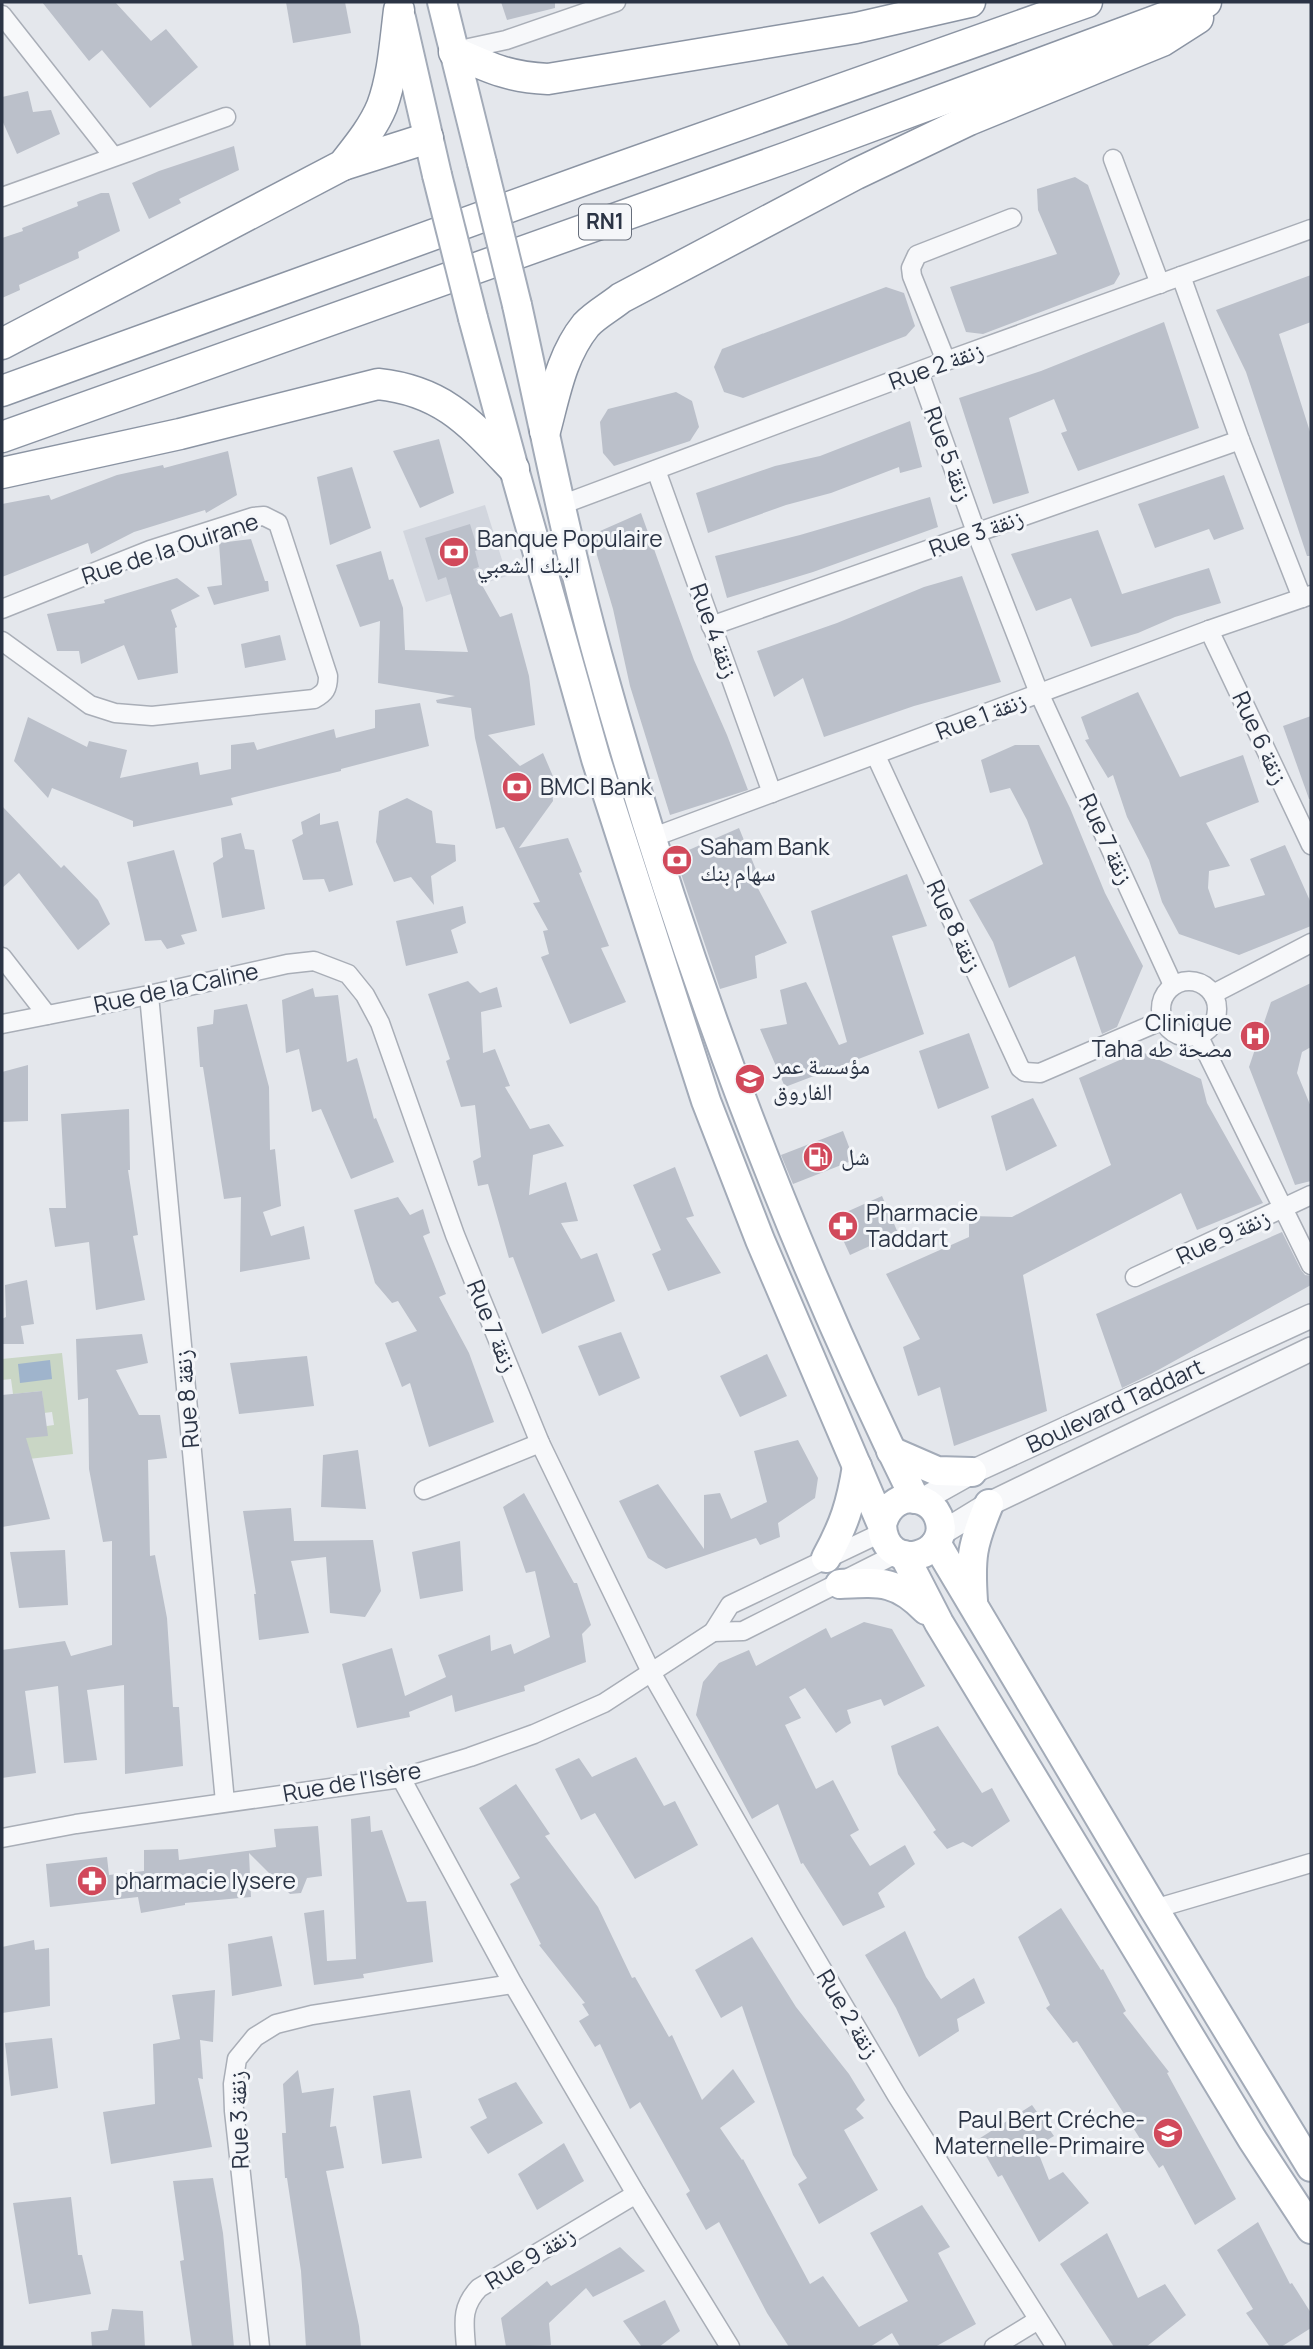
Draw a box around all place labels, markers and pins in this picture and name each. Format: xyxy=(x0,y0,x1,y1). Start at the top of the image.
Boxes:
place label: Banque Populaire البنك الشعبي xyxy=(477,522,663,584)
bank icon: Banque Populaire البنك الشعبي xyxy=(437,535,471,569)
bank icon: BMCI Bank xyxy=(500,770,534,804)
place label: BMCI Bank xyxy=(540,770,652,802)
place label: Saham Bank سهام بنك xyxy=(700,830,830,889)
bank icon: Saham Bank سهام بنك xyxy=(660,843,694,877)
place label: Clinique Taha مصحة طه xyxy=(1092,1006,1232,1064)
hospital icon: Clinique Taha مصحة طه xyxy=(1238,1019,1272,1053)
place label: مؤسسة عمر الفاروق xyxy=(772,1049,870,1107)
school or university icon: مؤسسة عمر الفاروق xyxy=(733,1062,767,1096)
fuel station icon: شل xyxy=(801,1140,835,1174)
place label: شل xyxy=(841,1140,870,1172)
place label: Pharmacie Taddart xyxy=(866,1196,978,1254)
pharmacy icon: Pharmacie Taddart xyxy=(826,1209,860,1243)
pharmacy icon: pharmacie lysere xyxy=(75,1864,109,1898)
place label: pharmacie lysere xyxy=(115,1864,296,1896)
place label: Paul Bert Créche- Maternelle-Primaire xyxy=(935,2103,1145,2161)
school or university icon: Paul Bert Créche- Maternelle-Primaire xyxy=(1151,2116,1185,2150)

